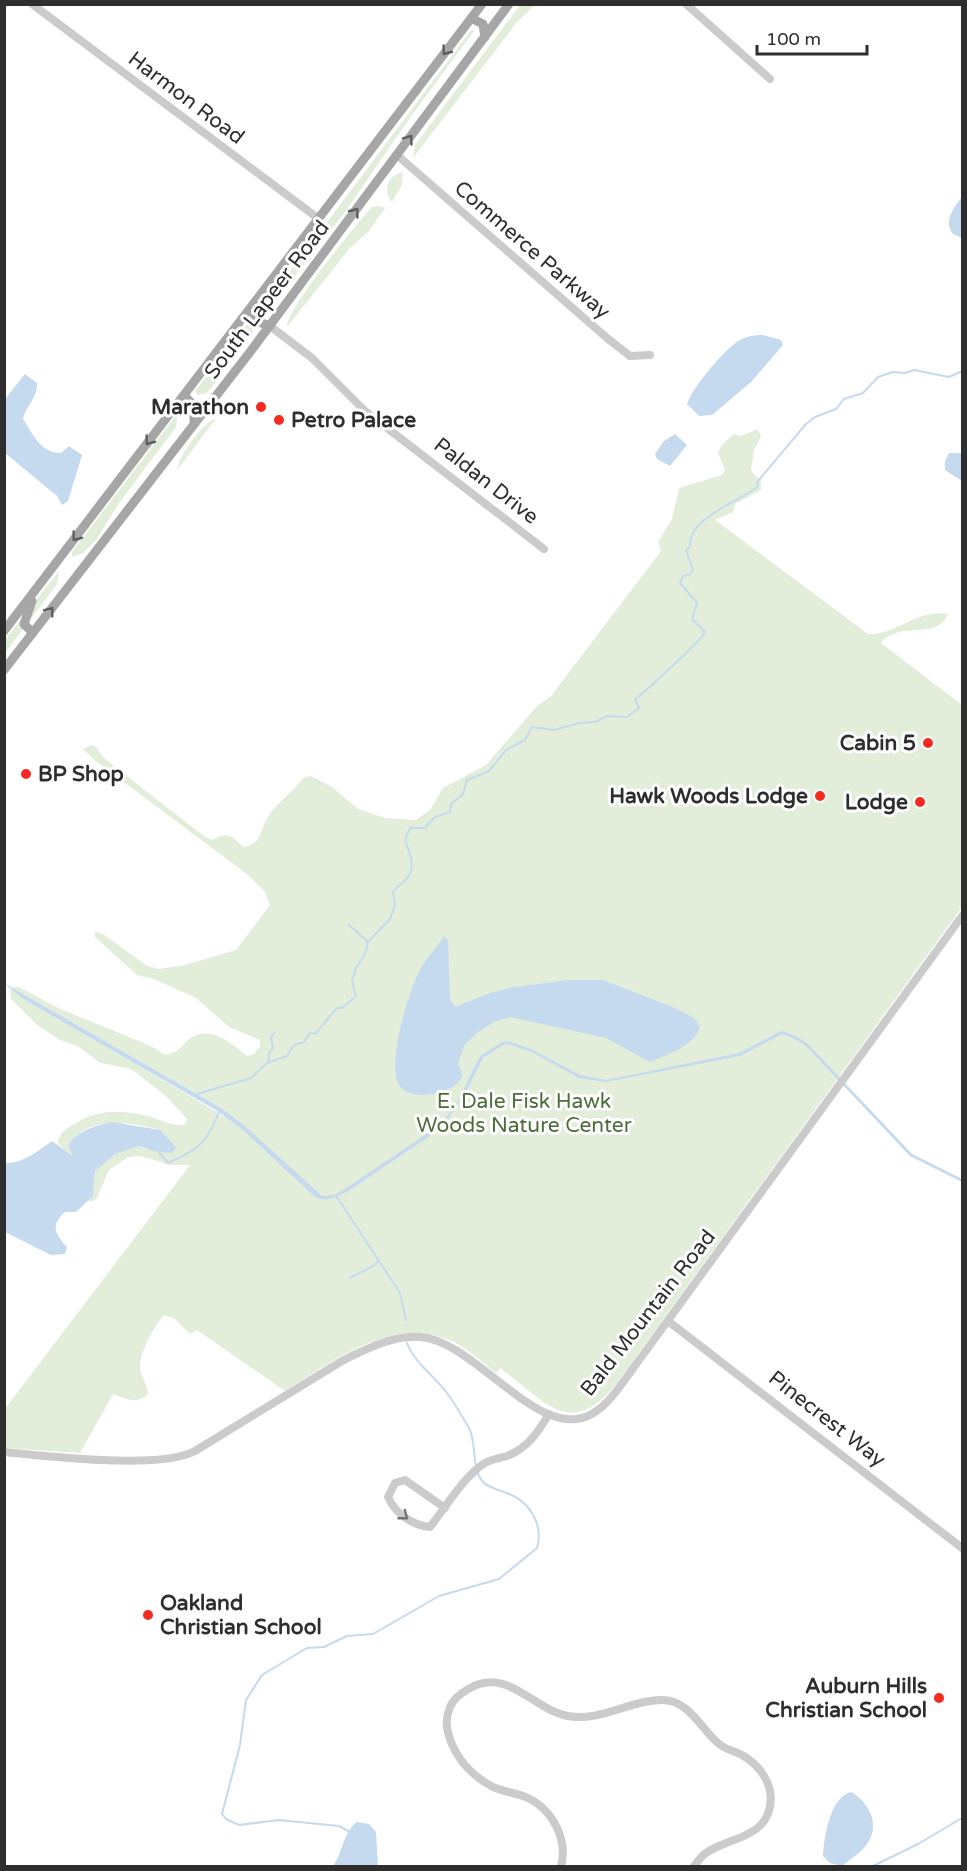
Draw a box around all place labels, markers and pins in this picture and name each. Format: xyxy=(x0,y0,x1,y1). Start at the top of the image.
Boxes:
place label: Marathon xyxy=(151,395,249,420)
marker: Marathon xyxy=(254,400,268,414)
place label: Petro Palace xyxy=(291,408,416,433)
marker: Petro Palace xyxy=(272,413,286,427)
place label: Cabin 5 xyxy=(840,731,916,756)
marker: Cabin 5 xyxy=(921,736,935,750)
place label: BP Shop xyxy=(38,762,124,787)
marker: BP Shop xyxy=(19,767,33,781)
place label: Hawk Woods Lodge xyxy=(609,784,808,809)
marker: Hawk Woods Lodge xyxy=(813,789,827,803)
place label: Lodge xyxy=(845,790,908,815)
marker: Lodge xyxy=(913,795,927,809)
place label: Oakland Christian School xyxy=(160,1591,322,1640)
marker: Oakland Christian School xyxy=(141,1608,155,1622)
place label: Auburn Hills Christian School xyxy=(765,1674,927,1723)
marker: Auburn Hills Christian School xyxy=(932,1691,946,1705)

